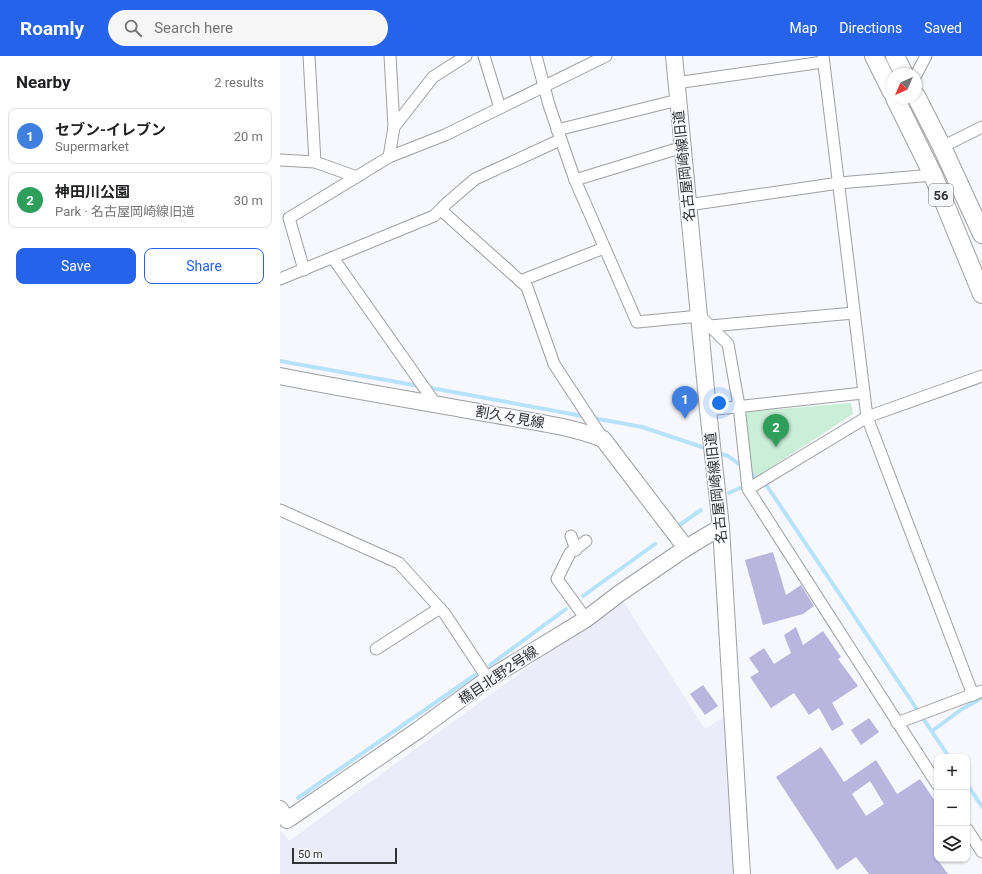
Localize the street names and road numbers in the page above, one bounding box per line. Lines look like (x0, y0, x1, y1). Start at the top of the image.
street label: 名古屋岡崎線旧道 (670, 109, 698, 223)
road number: 56 (929, 184, 953, 206)
street label: 割久々見線 (474, 403, 546, 431)
street label: 名古屋岡崎線旧道 (702, 431, 730, 545)
street label: 橋目北野2号線 (455, 643, 541, 707)

